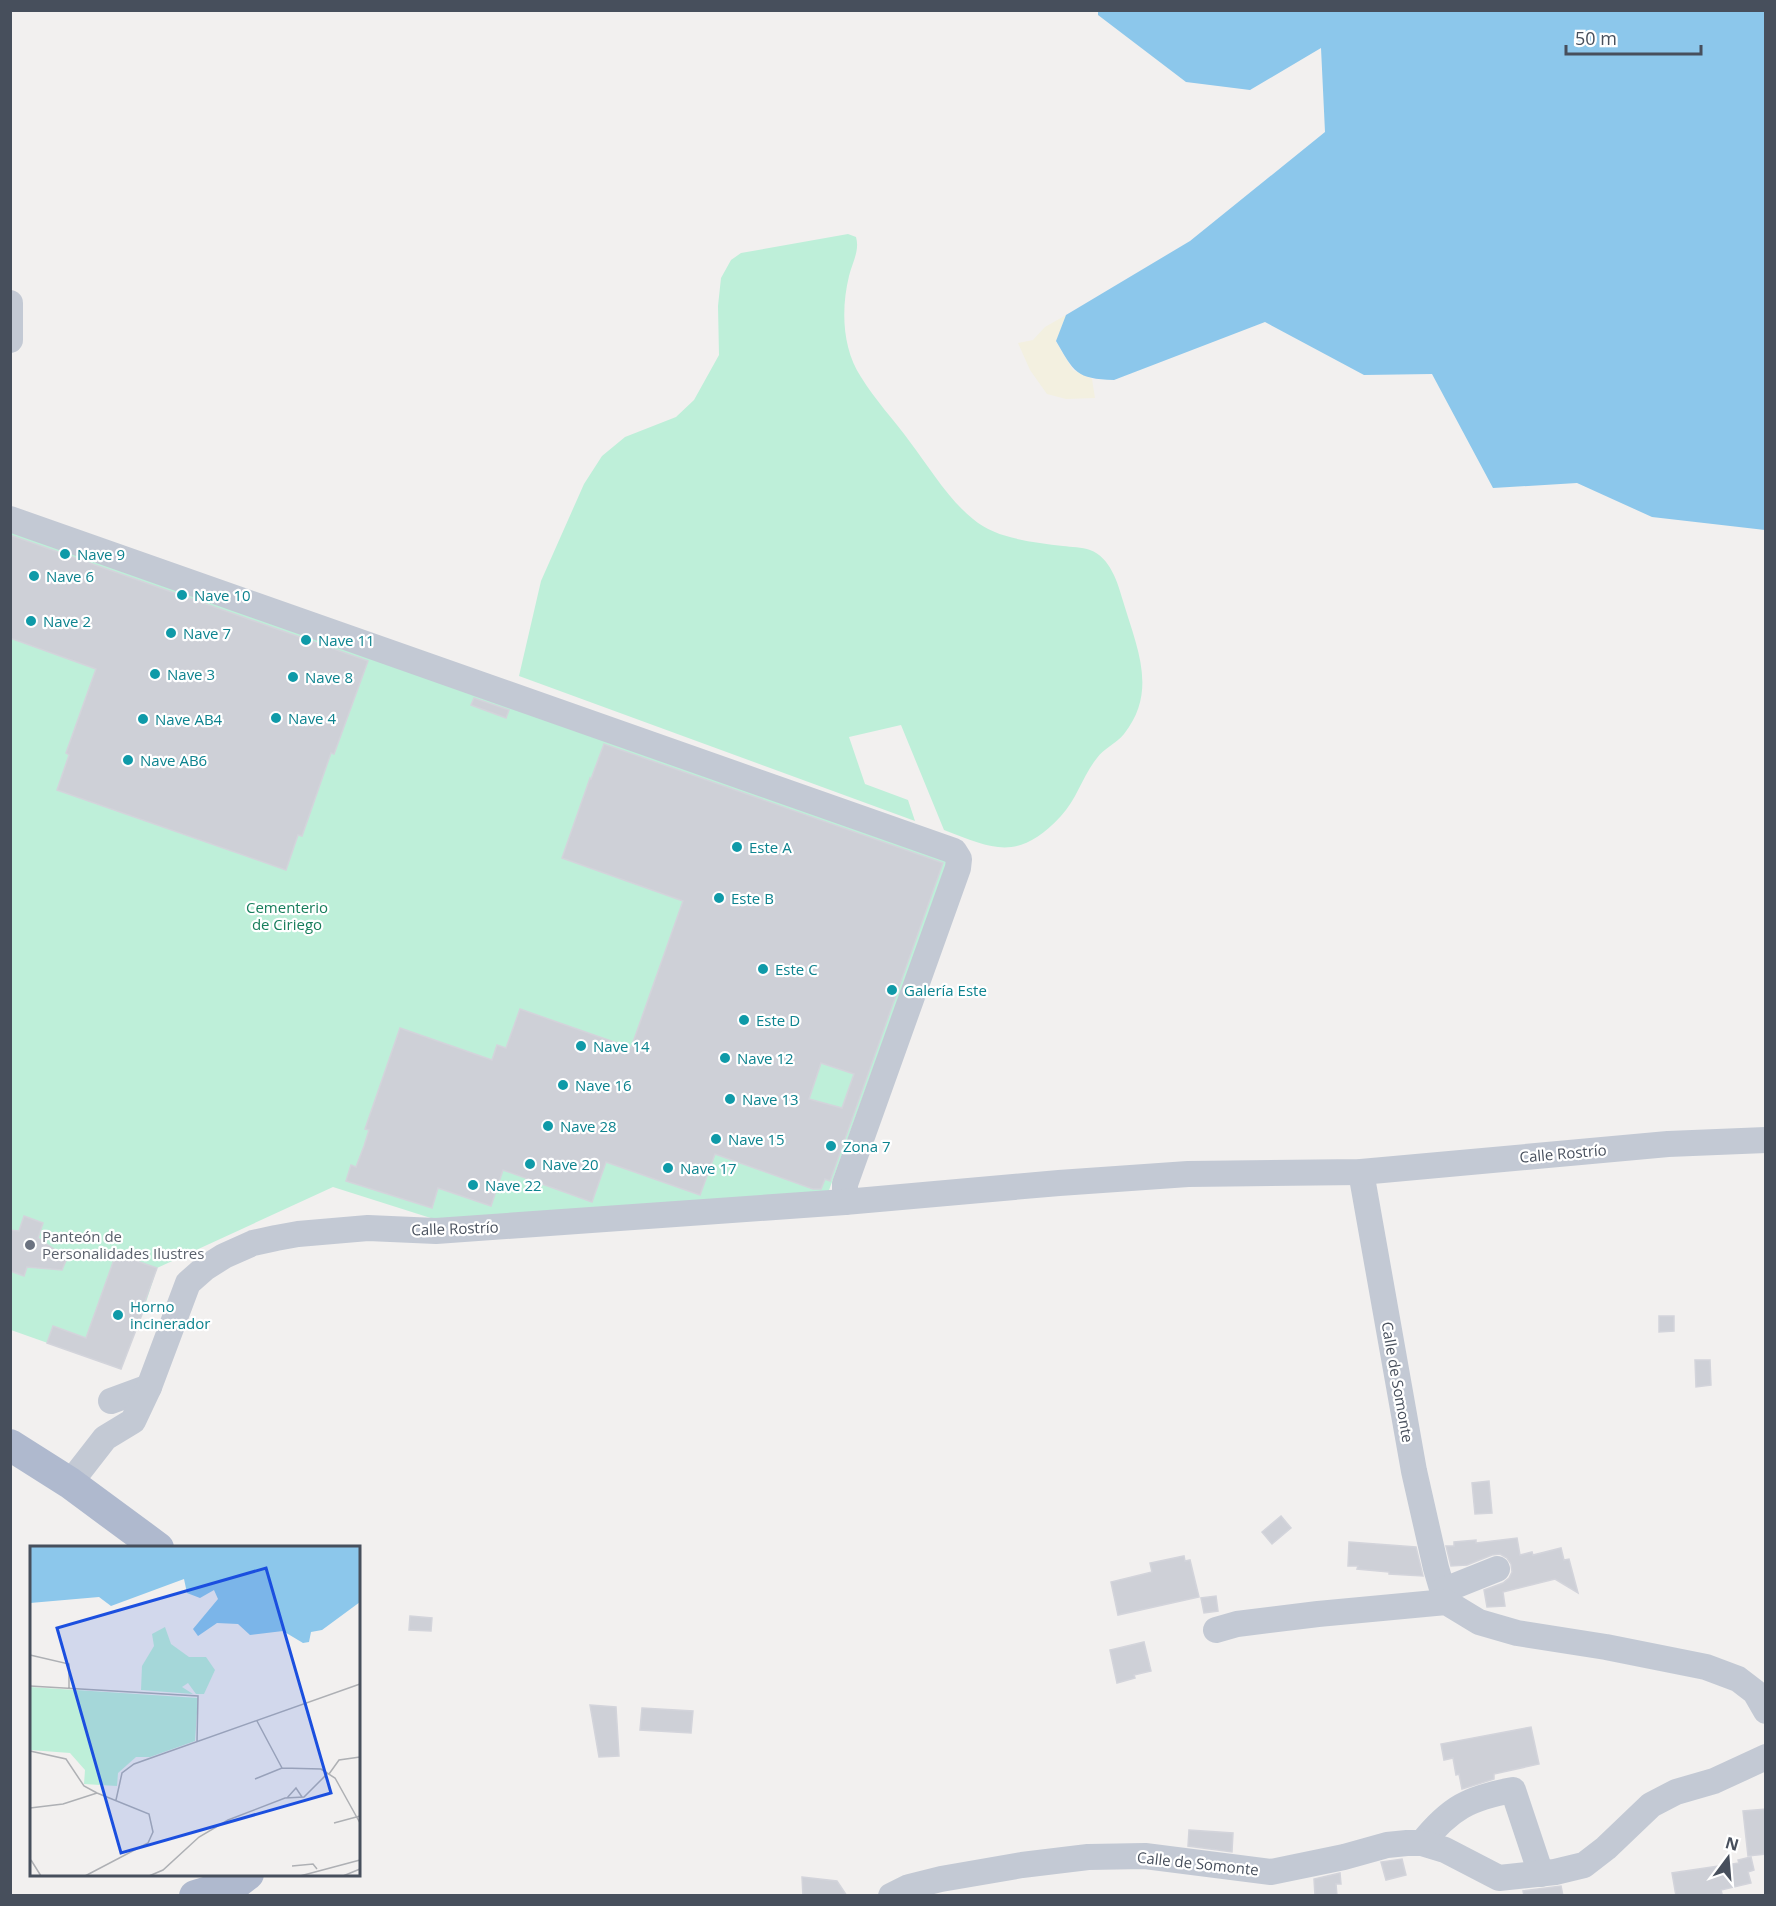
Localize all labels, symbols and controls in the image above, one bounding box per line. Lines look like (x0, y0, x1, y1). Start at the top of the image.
scale bar (1566, 18, 1701, 56)
text: 50 m (1575, 26, 1617, 50)
place label: Nave 9 (77, 544, 125, 564)
marker: Nave 9 (58, 547, 72, 561)
place label: Nave 6 (46, 566, 94, 586)
marker: Nave 6 (27, 569, 41, 583)
place label: Nave 10 (194, 585, 251, 605)
marker: Nave 10 (175, 588, 189, 602)
place label: Nave 2 (43, 611, 91, 631)
marker: Nave 2 (24, 614, 38, 628)
place label: Nave 7 (183, 623, 231, 643)
marker: Nave 7 (164, 626, 178, 640)
place label: Nave 11 (318, 630, 375, 650)
marker: Nave 11 (299, 633, 313, 647)
place label: Nave 3 (167, 664, 215, 684)
marker: Nave 3 (148, 667, 162, 681)
place label: Nave 8 (305, 667, 353, 687)
marker: Nave 8 (286, 670, 300, 684)
place label: Nave 4 (288, 708, 336, 728)
place label: Nave AB4 (155, 709, 223, 729)
marker: Nave 4 (269, 711, 283, 725)
marker: Nave AB4 (136, 712, 150, 726)
place label: Nave AB6 (140, 750, 207, 770)
marker: Nave AB6 (121, 753, 135, 767)
place label: Este A (749, 837, 792, 857)
marker: Este A (730, 840, 744, 854)
place label: Este B (731, 888, 774, 908)
marker: Este B (712, 891, 726, 905)
park label: Cementerio de Ciriego (246, 897, 328, 934)
place label: Este C (775, 959, 818, 979)
marker: Este C (756, 962, 770, 976)
place label: Galería Este (904, 980, 987, 1000)
marker: Galería Este (885, 983, 899, 997)
place label: Este D (756, 1010, 800, 1030)
marker: Este D (737, 1013, 751, 1027)
place label: Nave 14 (593, 1036, 650, 1056)
marker: Nave 14 (574, 1039, 588, 1053)
place label: Nave 12 (737, 1048, 794, 1068)
marker: Nave 12 (718, 1051, 732, 1065)
place label: Nave 16 (575, 1075, 632, 1095)
marker: Nave 16 (556, 1078, 570, 1092)
place label: Nave 13 (742, 1089, 799, 1109)
marker: Nave 13 (723, 1092, 737, 1106)
place label: Nave 28 (560, 1116, 617, 1136)
marker: Nave 28 (541, 1119, 555, 1133)
place label: Nave 15 (728, 1129, 785, 1149)
marker: Nave 15 (709, 1132, 723, 1146)
place label: Zona 7 (843, 1136, 891, 1156)
marker: Zona 7 (824, 1139, 838, 1153)
street label: Calle Rostrío (1519, 1139, 1607, 1167)
place label: Nave 20 (542, 1154, 599, 1174)
marker: Nave 20 (523, 1157, 537, 1171)
place label: Nave 17 (680, 1158, 737, 1178)
marker: Nave 17 (661, 1161, 675, 1175)
place label: Nave 22 (485, 1175, 542, 1195)
marker: Nave 22 (466, 1178, 480, 1192)
street label: Calle Rostrío (411, 1216, 499, 1240)
place label: Panteón de Personalidades Ilustres (42, 1226, 204, 1263)
marker: Panteón de Personalidades Ilustres (23, 1238, 37, 1252)
place label: Horno incinerador (130, 1296, 210, 1333)
marker: Horno incinerador (111, 1308, 125, 1322)
street label: Calle de Somonte (1378, 1320, 1418, 1444)
inset map (30, 1546, 360, 1876)
north arrow (1698, 1828, 1758, 1888)
text: N (1723, 1831, 1741, 1856)
street label: Calle de Somonte (1136, 1847, 1260, 1879)

